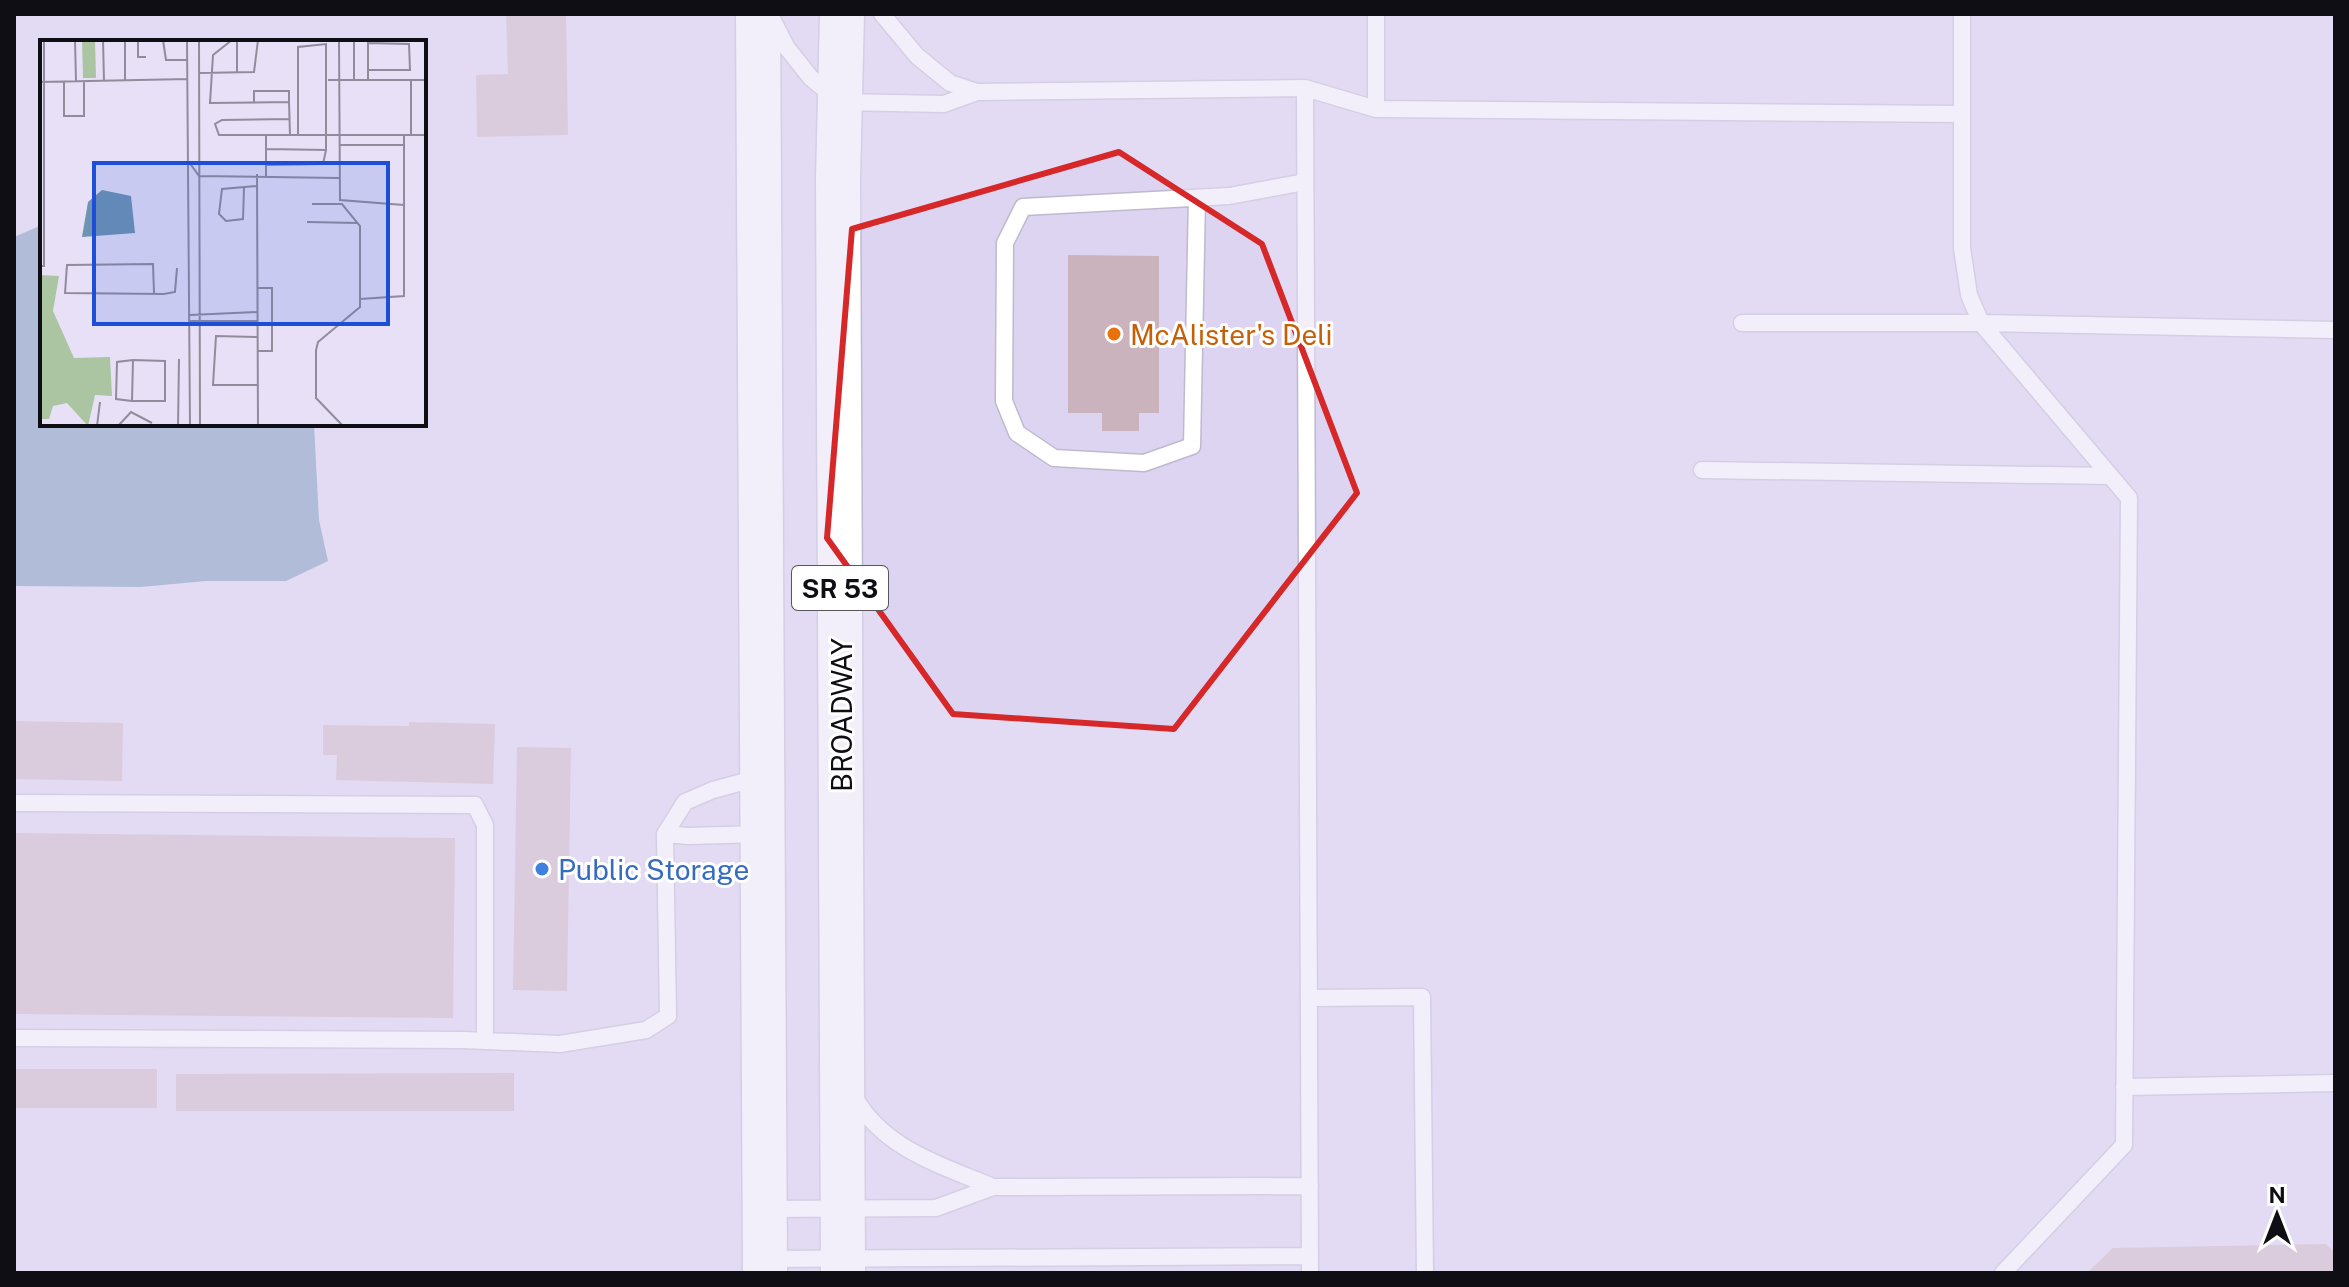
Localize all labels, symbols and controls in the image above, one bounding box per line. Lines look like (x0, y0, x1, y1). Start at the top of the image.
inset map (40, 40, 426, 426)
place label: McAlister's Deli (1130, 318, 1333, 351)
marker: McAlister's Deli (1105, 325, 1123, 343)
road number: SR 53 (792, 566, 888, 610)
street label: BROADWAY (825, 638, 858, 792)
place label: Public Storage (558, 853, 749, 886)
marker: Public Storage (533, 860, 551, 878)
north arrow (2237, 1175, 2317, 1255)
text: N (2268, 1182, 2286, 1208)

